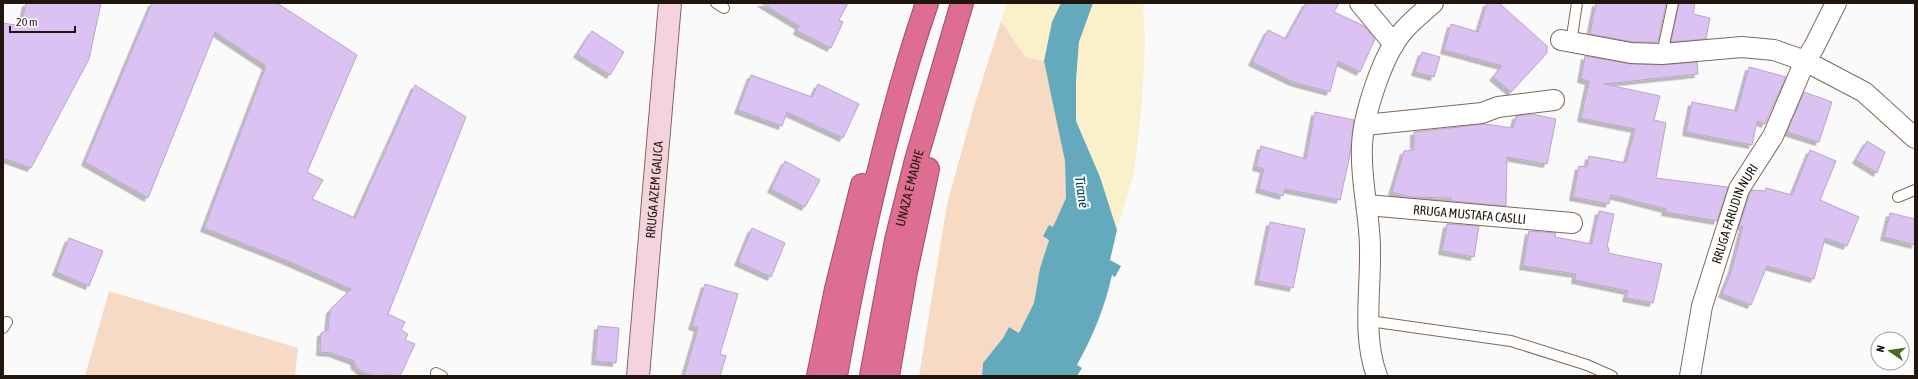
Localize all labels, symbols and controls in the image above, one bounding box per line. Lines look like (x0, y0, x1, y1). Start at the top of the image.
scale bar (10, 8, 75, 34)
text: 20 m (16, 15, 38, 29)
street label: RRUGA AZEM GALICA (643, 140, 666, 239)
street label: UNAZA E MADHE (893, 147, 927, 228)
street label: RRUGA FARUDIN NURI (1709, 161, 1761, 266)
water label: Tiranë (1072, 175, 1092, 209)
street label: RRUGA MUSTAFA CASLLI (1412, 202, 1527, 227)
north arrow (1870, 331, 1910, 371)
text: N (1874, 344, 1887, 353)

